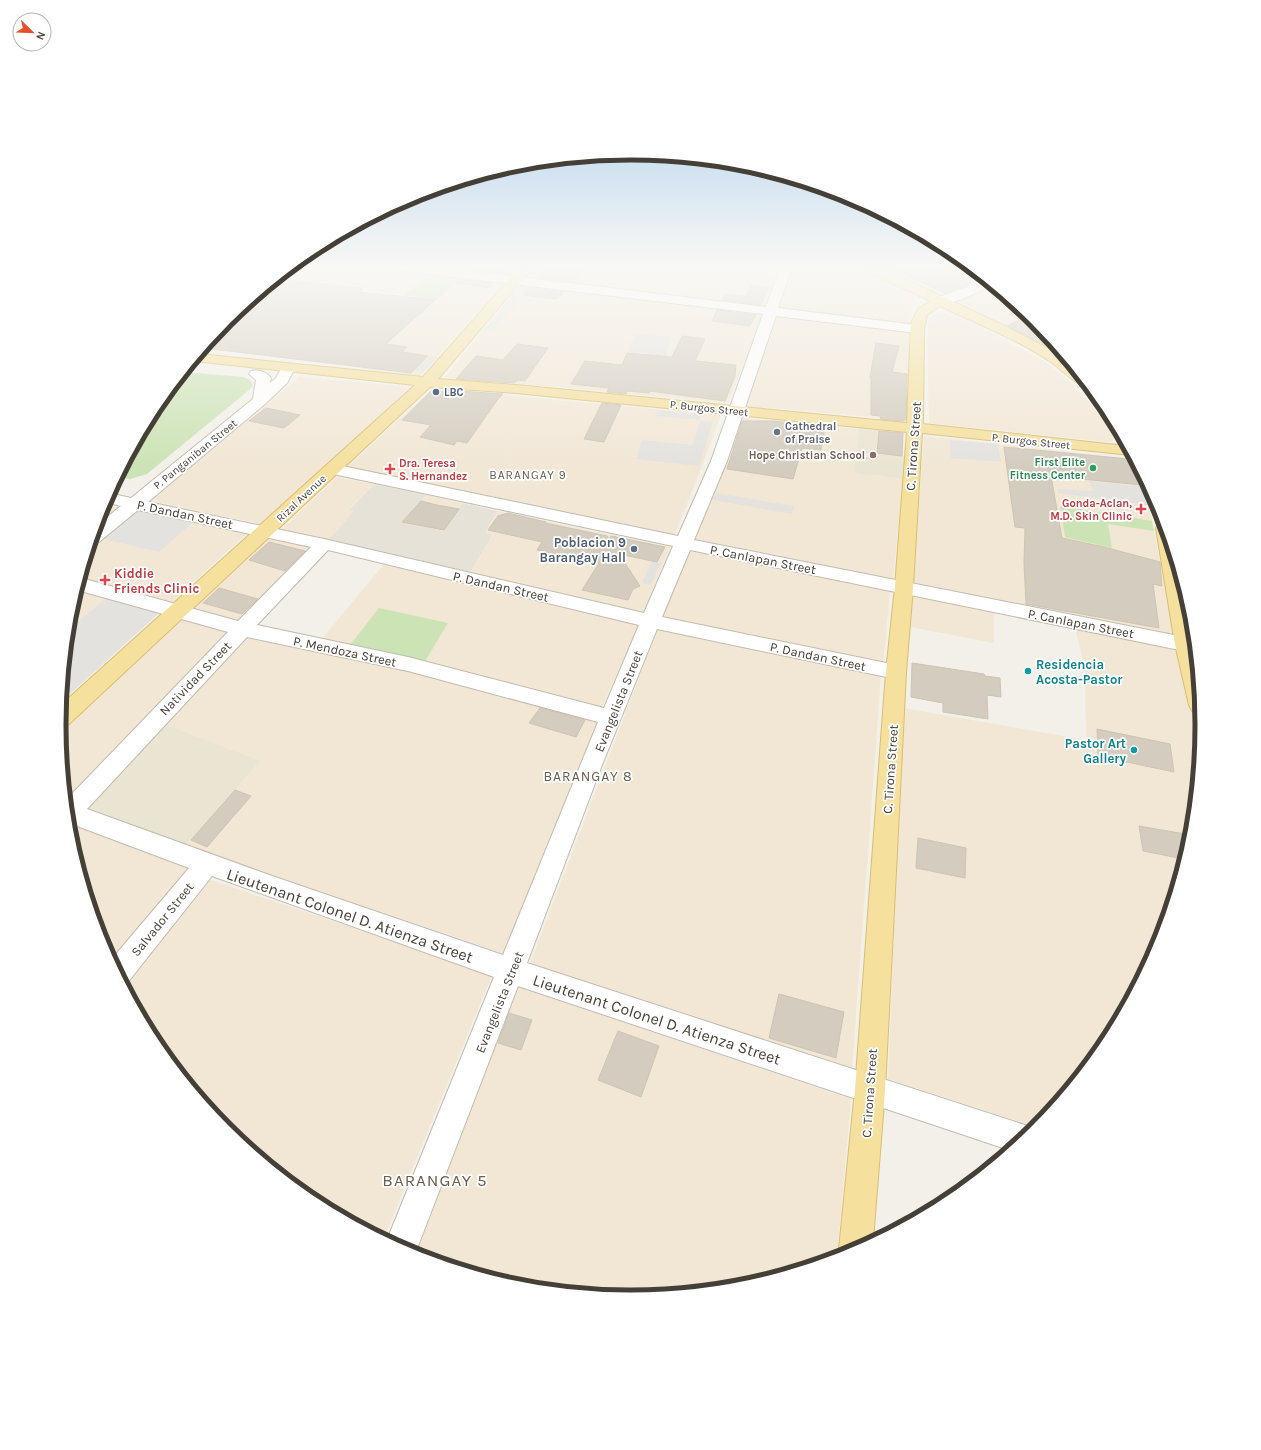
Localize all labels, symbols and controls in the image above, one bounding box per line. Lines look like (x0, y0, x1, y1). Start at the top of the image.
north arrow (12, 12, 52, 52)
text: N (33, 30, 48, 42)
place label: LBC (444, 386, 464, 399)
marker: LBC (431, 387, 441, 397)
street label: P. Burgos Street (669, 398, 749, 419)
street label: C. Tirona Street (903, 401, 924, 491)
street label: P. Panganiban Street (151, 417, 240, 492)
place label: Cathedral of Praise (785, 420, 836, 446)
marker: Cathedral of Praise (772, 427, 782, 437)
street label: P. Burgos Street (991, 431, 1071, 452)
place label: Hope Christian School (749, 449, 865, 462)
marker: Hope Christian School (868, 450, 878, 460)
place label: First Elite Fitness Center (1010, 456, 1086, 482)
place label: Dra. Teresa S. Hernandez (399, 457, 467, 483)
marker: Dra. Teresa S. Hernandez (384, 463, 396, 475)
marker: First Elite Fitness Center (1088, 463, 1098, 473)
district label: BARANGAY 9 (489, 468, 567, 482)
street label: Rizal Avenue (274, 472, 329, 525)
street label: P. Dandan Street (136, 497, 234, 532)
place label: Gonda-Aclan, M.D. Skin Clinic (1050, 497, 1132, 523)
marker: Gonda-Aclan, M.D. Skin Clinic (1135, 503, 1147, 515)
place label: Poblacion 9 Barangay Hall (539, 535, 626, 565)
street label: P. Canlapan Street (709, 542, 817, 577)
marker: Poblacion 9 Barangay Hall (629, 544, 639, 554)
place label: Kiddie Friends Clinic (114, 566, 199, 596)
street label: P. Dandan Street (452, 568, 550, 605)
marker: Kiddie Friends Clinic (99, 574, 111, 586)
street label: P. Canlapan Street (1027, 606, 1135, 641)
street label: P. Mendoza Street (292, 633, 398, 670)
street label: Natividad Street (156, 638, 234, 718)
street label: P. Dandan Street (769, 639, 867, 674)
street label: Evangelista Street (591, 648, 646, 754)
place label: Residencia Acosta-Pastor (1036, 657, 1123, 687)
marker: Residencia Acosta-Pastor (1023, 666, 1033, 676)
street label: C. Tirona Street (880, 724, 901, 814)
place label: Pastor Art Gallery (1065, 736, 1126, 766)
marker: Pastor Art Gallery (1129, 745, 1139, 755)
district label: BARANGAY 8 (543, 768, 633, 785)
street label: Lieutenant Colonel D. Atienza Street (224, 864, 476, 967)
street label: Salvador Street (128, 879, 197, 959)
street label: Evangelista Street (472, 949, 527, 1055)
street label: Lieutenant Colonel D. Atienza Street (531, 970, 783, 1069)
street label: C. Tirona Street (859, 1048, 880, 1138)
district label: BARANGAY 5 (382, 1170, 488, 1190)

